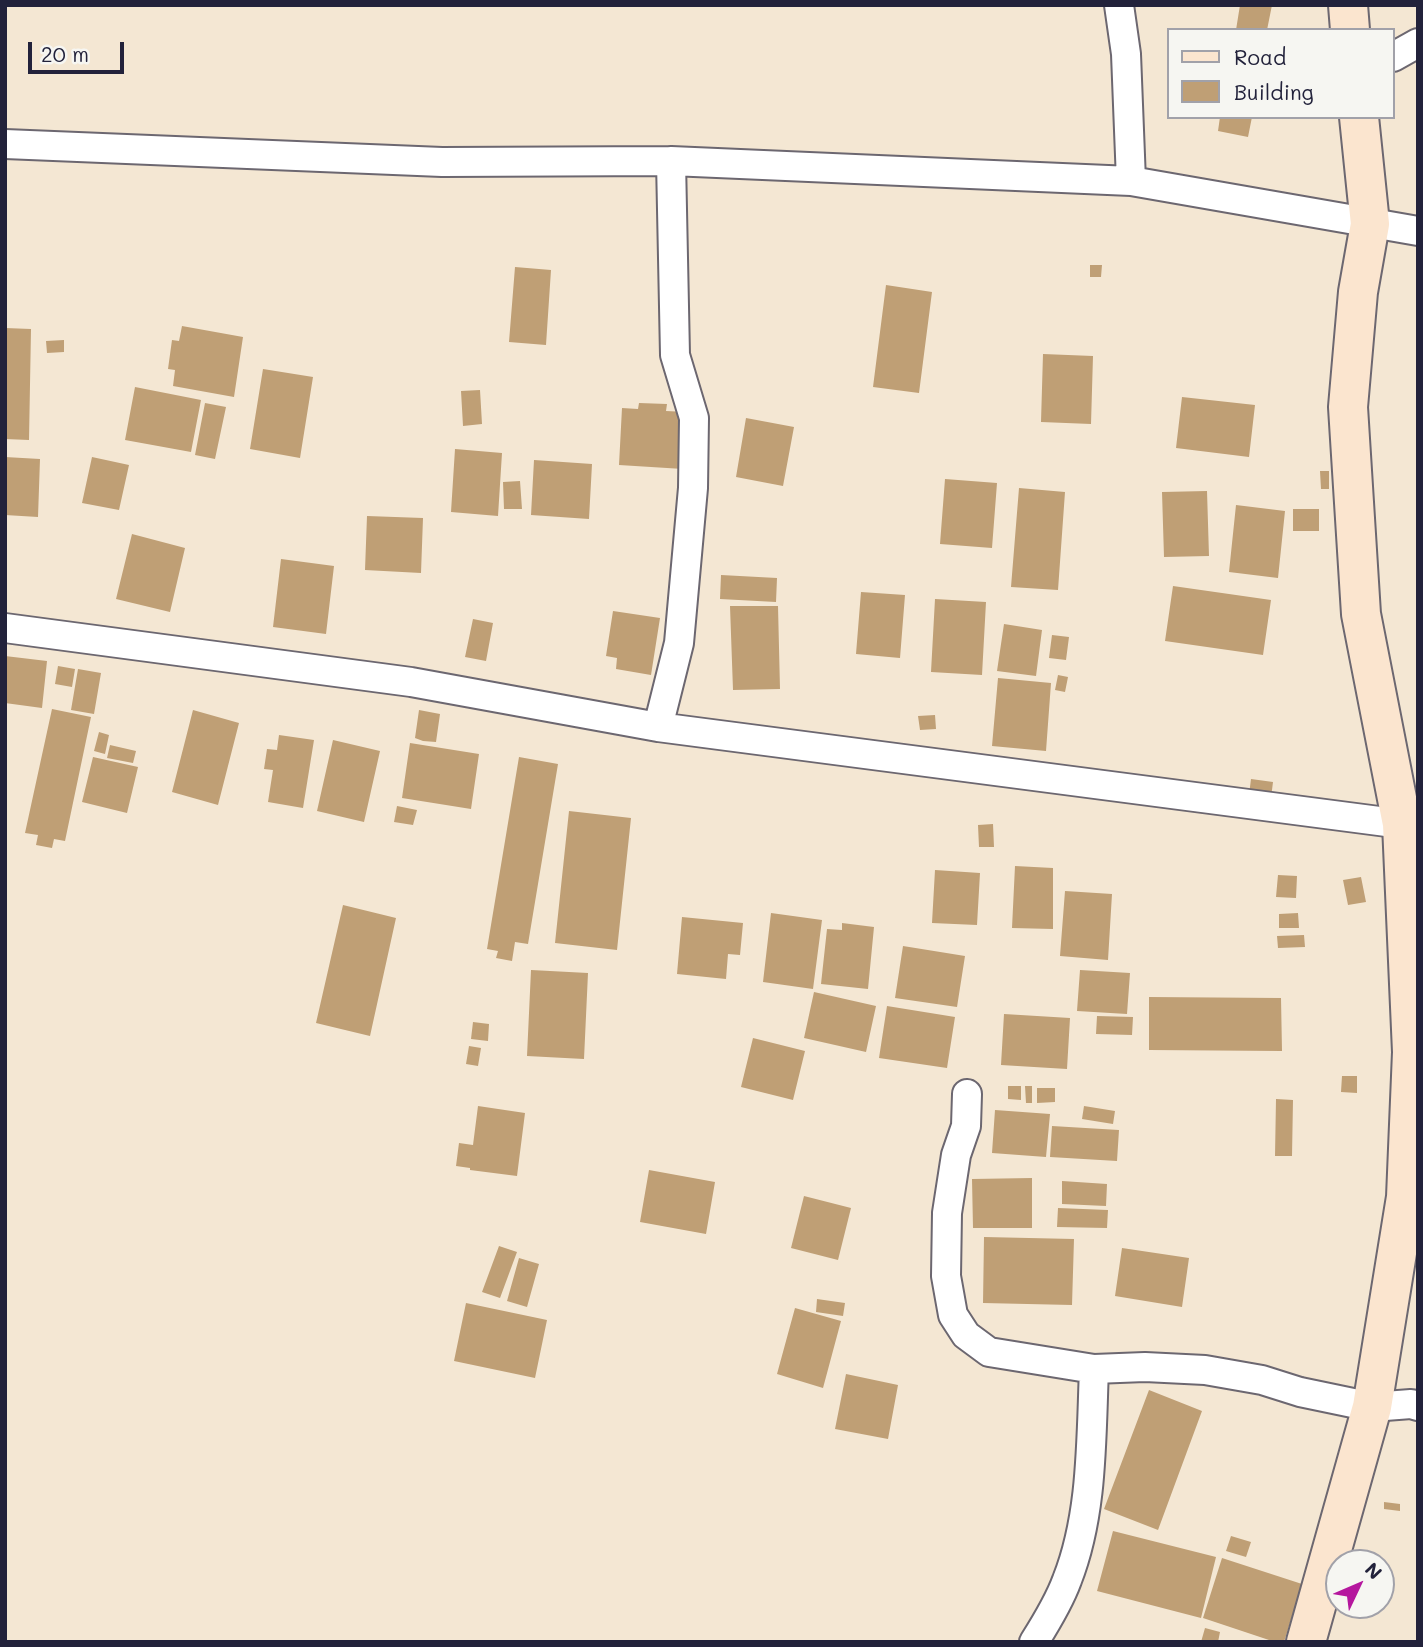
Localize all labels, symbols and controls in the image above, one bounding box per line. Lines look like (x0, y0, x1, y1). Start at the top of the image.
scale bar (32, 28, 128, 72)
legend (1168, 28, 1395, 119)
text: 20 m (41, 40, 89, 67)
text: Road (1234, 43, 1286, 70)
text: Building (1234, 78, 1314, 105)
north arrow (1325, 1549, 1395, 1619)
text: N (1360, 1557, 1388, 1584)

